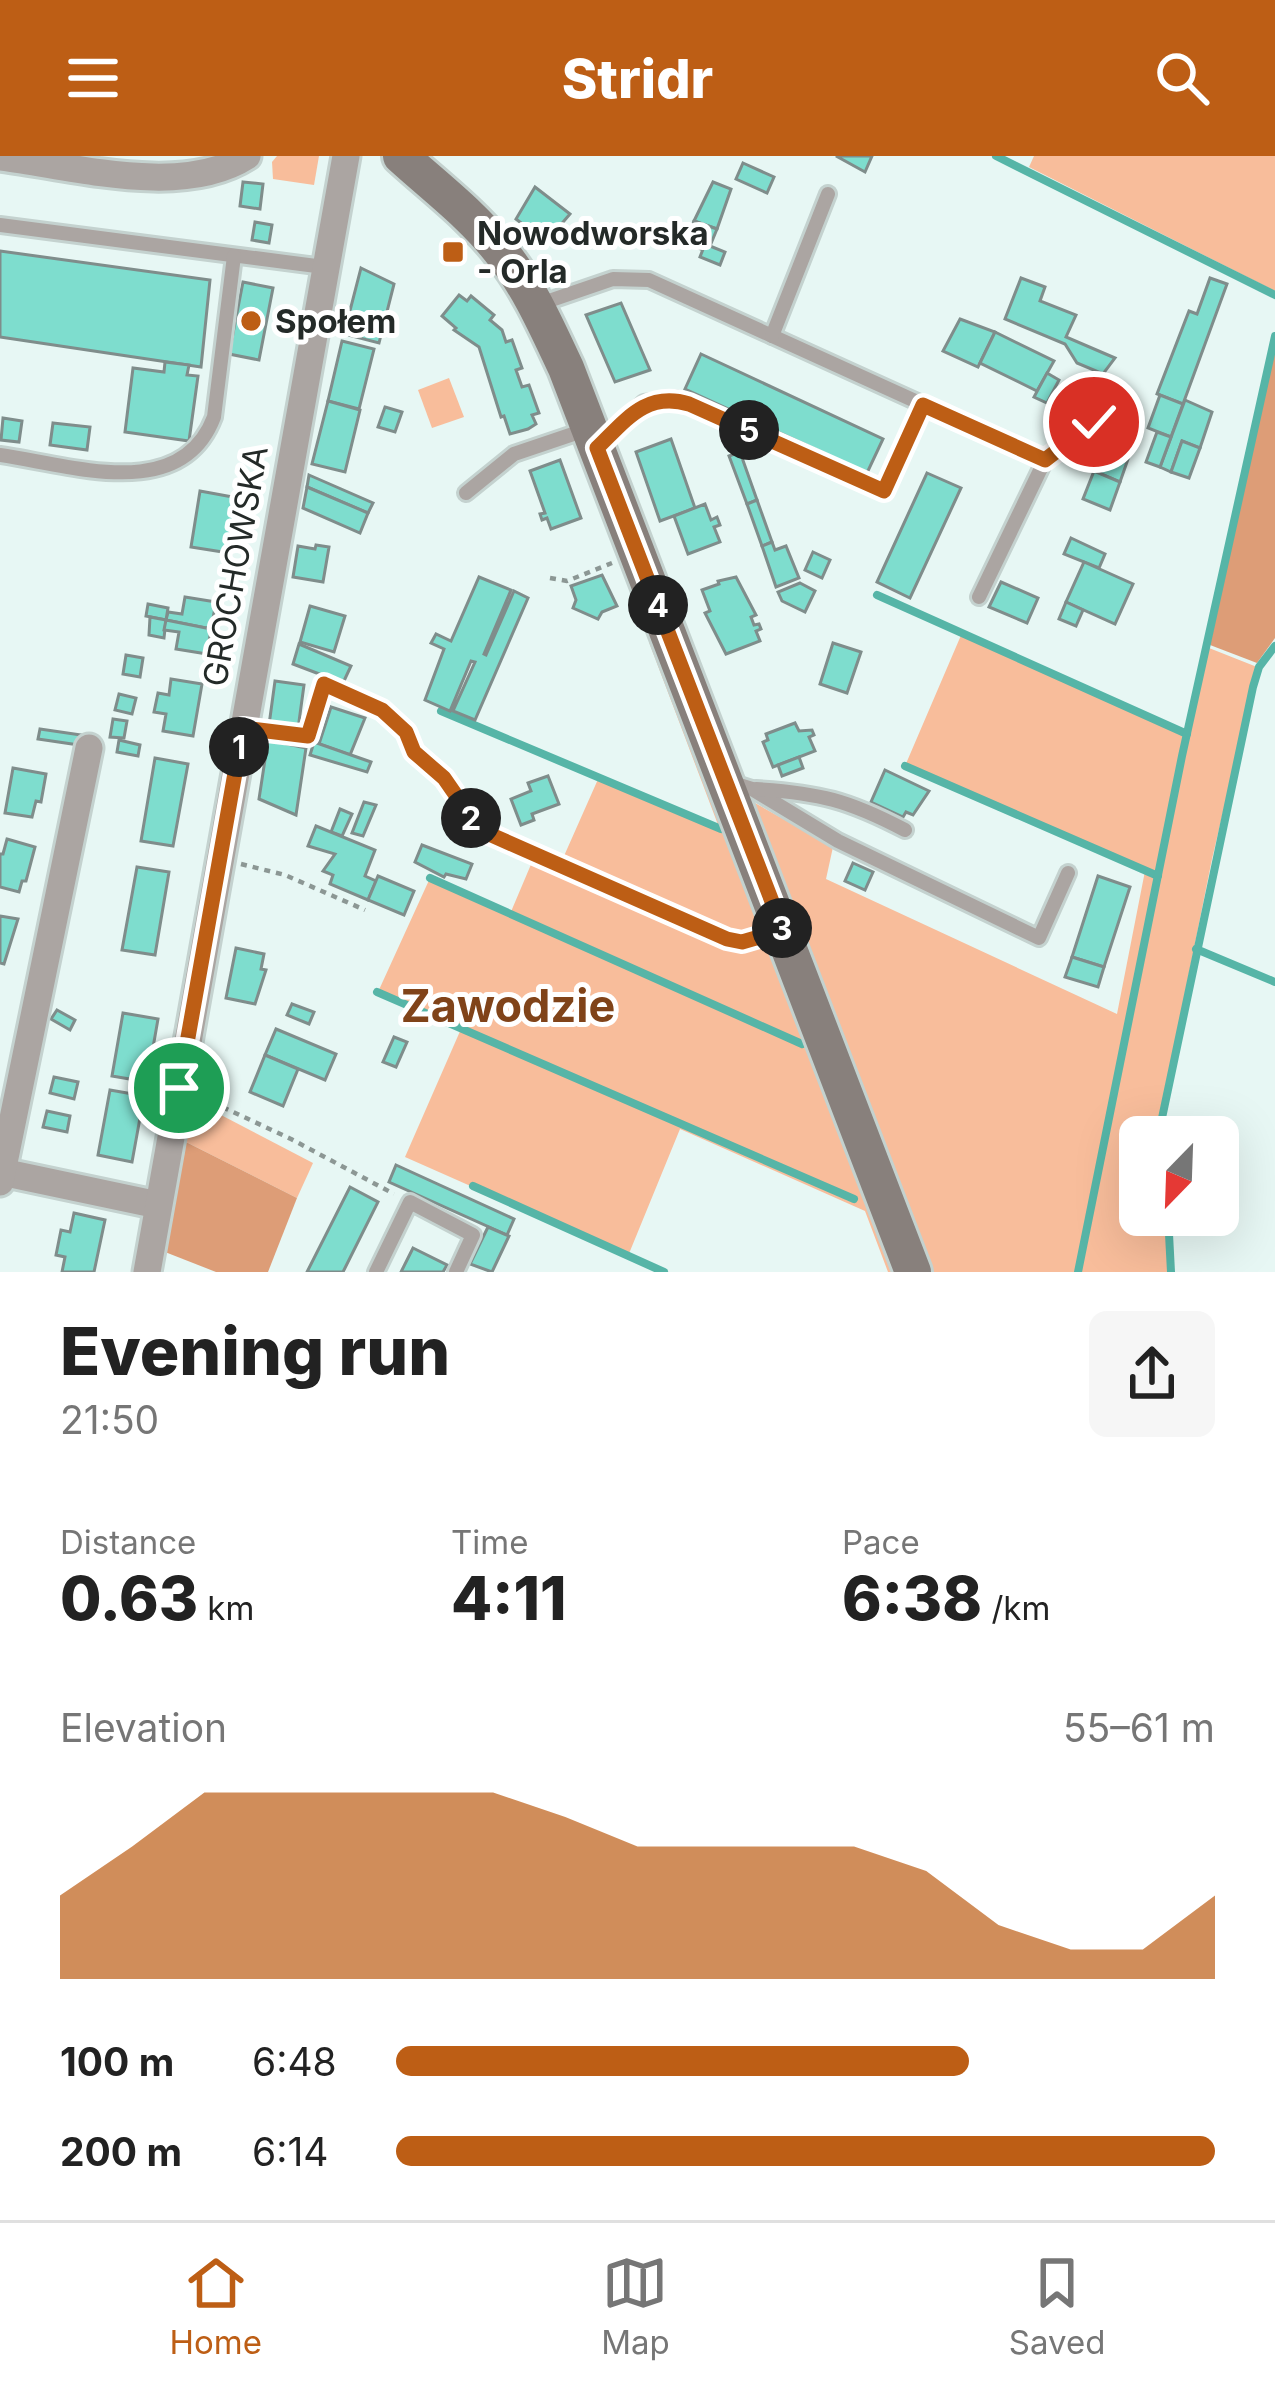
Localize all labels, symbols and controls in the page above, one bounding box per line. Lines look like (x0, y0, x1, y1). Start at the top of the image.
icon: menu (60, 45, 126, 111)
icon: search (1149, 45, 1215, 111)
text: Stridr (562, 46, 713, 111)
place label: Nowodworska - Orla (477, 213, 709, 291)
marker: Nowodworska - Orla (440, 239, 466, 265)
place label: Społem (275, 301, 396, 341)
marker: Społem (238, 308, 264, 334)
pin (1043, 371, 1145, 473)
icon: check (1061, 389, 1127, 455)
pin: 5 (719, 400, 779, 460)
text: 5 (738, 410, 760, 450)
street label: GROCHOWSKA (194, 443, 276, 689)
pin: 4 (628, 575, 688, 635)
text: 4 (647, 585, 669, 625)
pin: 1 (209, 717, 269, 777)
text: 1 (232, 727, 246, 767)
pin: 2 (441, 788, 501, 848)
text: 2 (461, 798, 481, 838)
pin: 3 (752, 898, 812, 958)
text: 3 (771, 908, 793, 948)
district label: Zawodzie (401, 978, 615, 1033)
pin (128, 1037, 230, 1139)
icon: arrive (146, 1055, 212, 1121)
north arrow (1119, 1116, 1239, 1236)
map controls (1119, 1116, 1239, 1236)
text: Evening run (60, 1311, 450, 1391)
button: share (1089, 1311, 1215, 1437)
text: 21:50 (60, 1396, 159, 1443)
text: Distance (60, 1522, 196, 1562)
text: Time (451, 1522, 528, 1562)
text: Pace (842, 1522, 920, 1562)
text: 0.63 (60, 1562, 198, 1634)
text: 4:11 (451, 1562, 566, 1634)
text: 6:38 (842, 1562, 982, 1634)
text: km (198, 1588, 254, 1628)
text: /km (982, 1588, 1050, 1628)
text: Elevation (60, 1704, 227, 1751)
text: 55–61 m (1063, 1704, 1215, 1751)
text: 100 m (60, 2038, 174, 2085)
text: 6:48 (252, 2038, 337, 2085)
text: 200 m (60, 2128, 182, 2175)
text: 6:14 (252, 2128, 328, 2175)
tab: Home (170, 2250, 262, 2362)
tab: Map (601, 2250, 670, 2362)
tab: Saved (1009, 2250, 1105, 2362)

